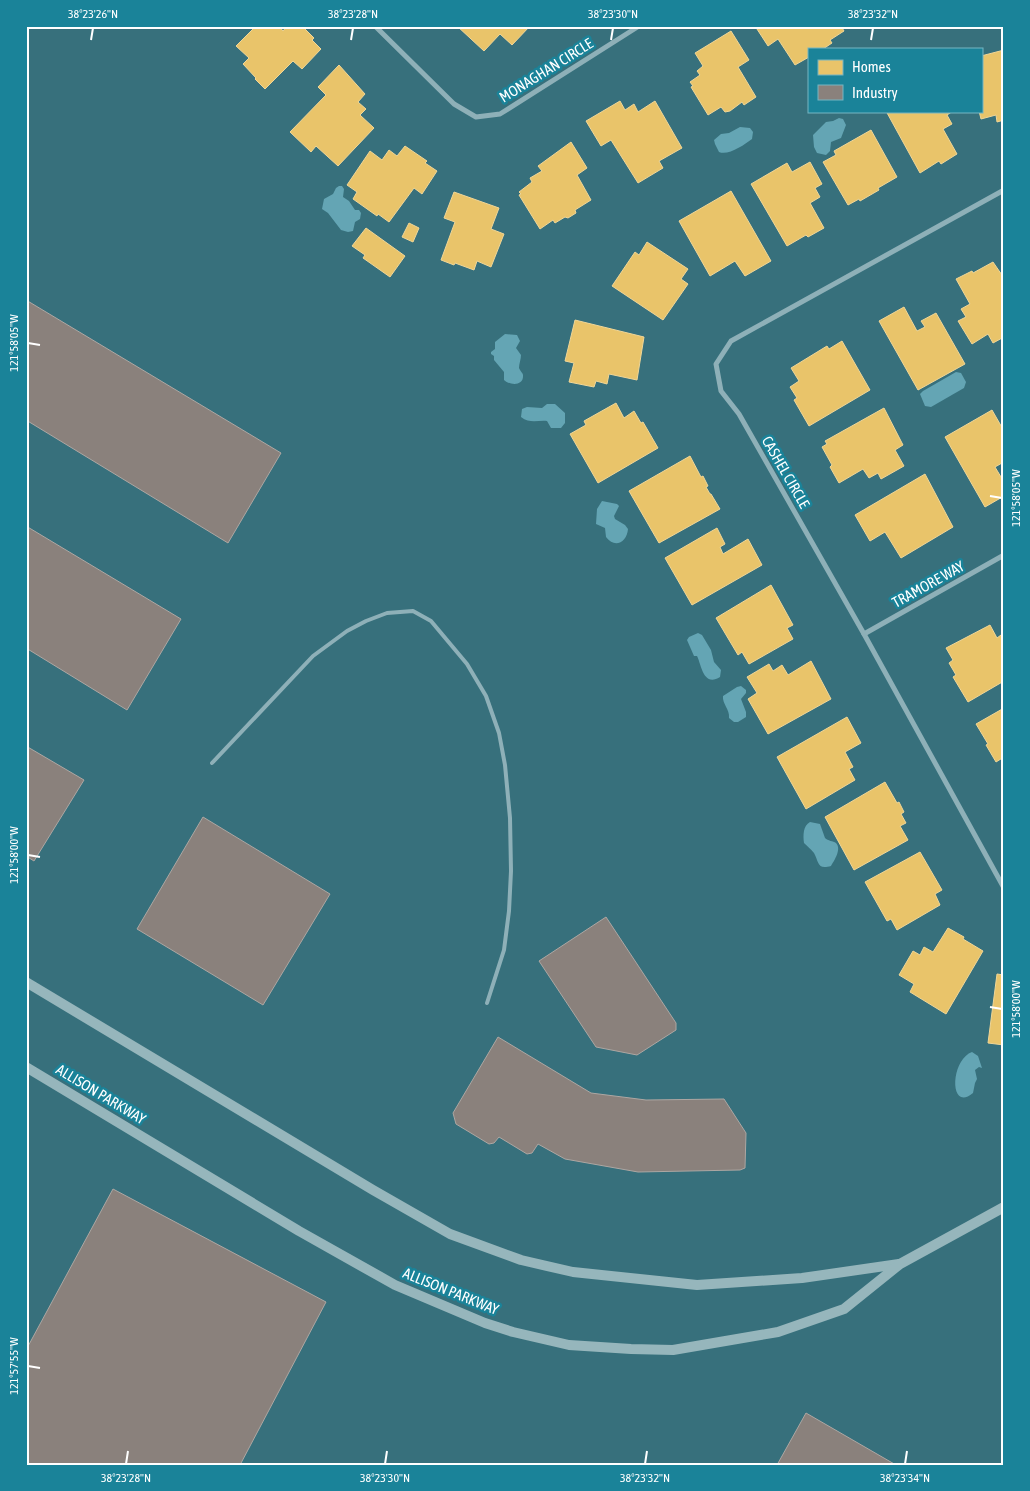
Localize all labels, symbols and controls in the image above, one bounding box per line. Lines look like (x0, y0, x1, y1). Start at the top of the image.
text: 38°23'26"N (68, 7, 118, 21)
text: 38°23'28"N (328, 7, 378, 21)
text: 38°23'30"N (588, 7, 638, 21)
text: 38°23'32"N (848, 7, 898, 21)
street label: MONAGHAN CIRCLE (496, 34, 596, 106)
legend (808, 48, 982, 112)
text: Homes (852, 58, 891, 75)
text: Industry (852, 84, 898, 101)
text: 121°58'05"W (7, 314, 21, 372)
street label: CASHEL CIRCLE (759, 433, 814, 512)
text: 121°58'05"W (1009, 469, 1023, 527)
street label: TRAMORE WAY (889, 557, 967, 611)
text: 121°58'00"W (7, 826, 21, 884)
text: 121°58'00"W (1009, 980, 1023, 1038)
street label: ALLISON PARKWAY (53, 1061, 149, 1128)
street label: ALLISON PARKWAY (401, 1264, 502, 1318)
text: 121°57'55"W (7, 1337, 21, 1395)
text: 38°23'28"N (101, 1471, 151, 1485)
text: 38°23'30"N (360, 1471, 410, 1485)
text: 38°23'32"N (620, 1471, 670, 1485)
text: 38°23'34"N (880, 1471, 930, 1485)

